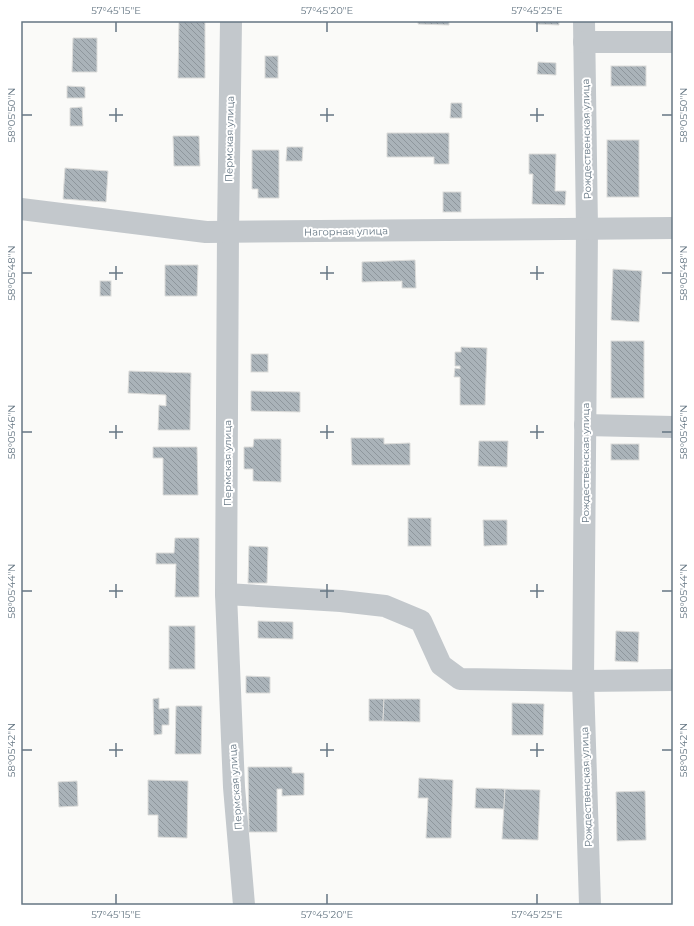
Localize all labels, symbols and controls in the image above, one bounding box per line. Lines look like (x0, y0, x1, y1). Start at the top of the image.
text: 57°45'15"E (91, 4, 141, 17)
text: 57°45'20"E (301, 4, 354, 17)
text: 57°45'25"E (511, 4, 563, 17)
street label: Рождественская улица (579, 79, 594, 199)
text: 58°05'50"N (5, 88, 18, 142)
text: 58°05'50"N (677, 88, 690, 142)
street label: Пермская улица (222, 96, 237, 182)
street label: Нагорная улица (304, 224, 388, 239)
text: 58°05'48"N (5, 245, 18, 301)
text: 58°05'48"N (677, 245, 690, 301)
street label: Рождественская улица (579, 403, 592, 523)
text: 58°05'46"N (5, 405, 18, 459)
text: 58°05'46"N (677, 405, 690, 459)
street label: Пермская улица (221, 420, 234, 506)
text: 58°05'44"N (5, 564, 18, 618)
text: 58°05'44"N (677, 564, 690, 618)
text: 58°05'42"N (5, 723, 18, 777)
text: 58°05'42"N (677, 723, 690, 777)
street label: Рождественская улица (578, 727, 595, 847)
street label: Пермская улица (226, 743, 245, 830)
text: 57°45'15"E (91, 908, 141, 921)
text: 57°45'20"E (301, 908, 354, 921)
text: 57°45'25"E (511, 908, 563, 921)

